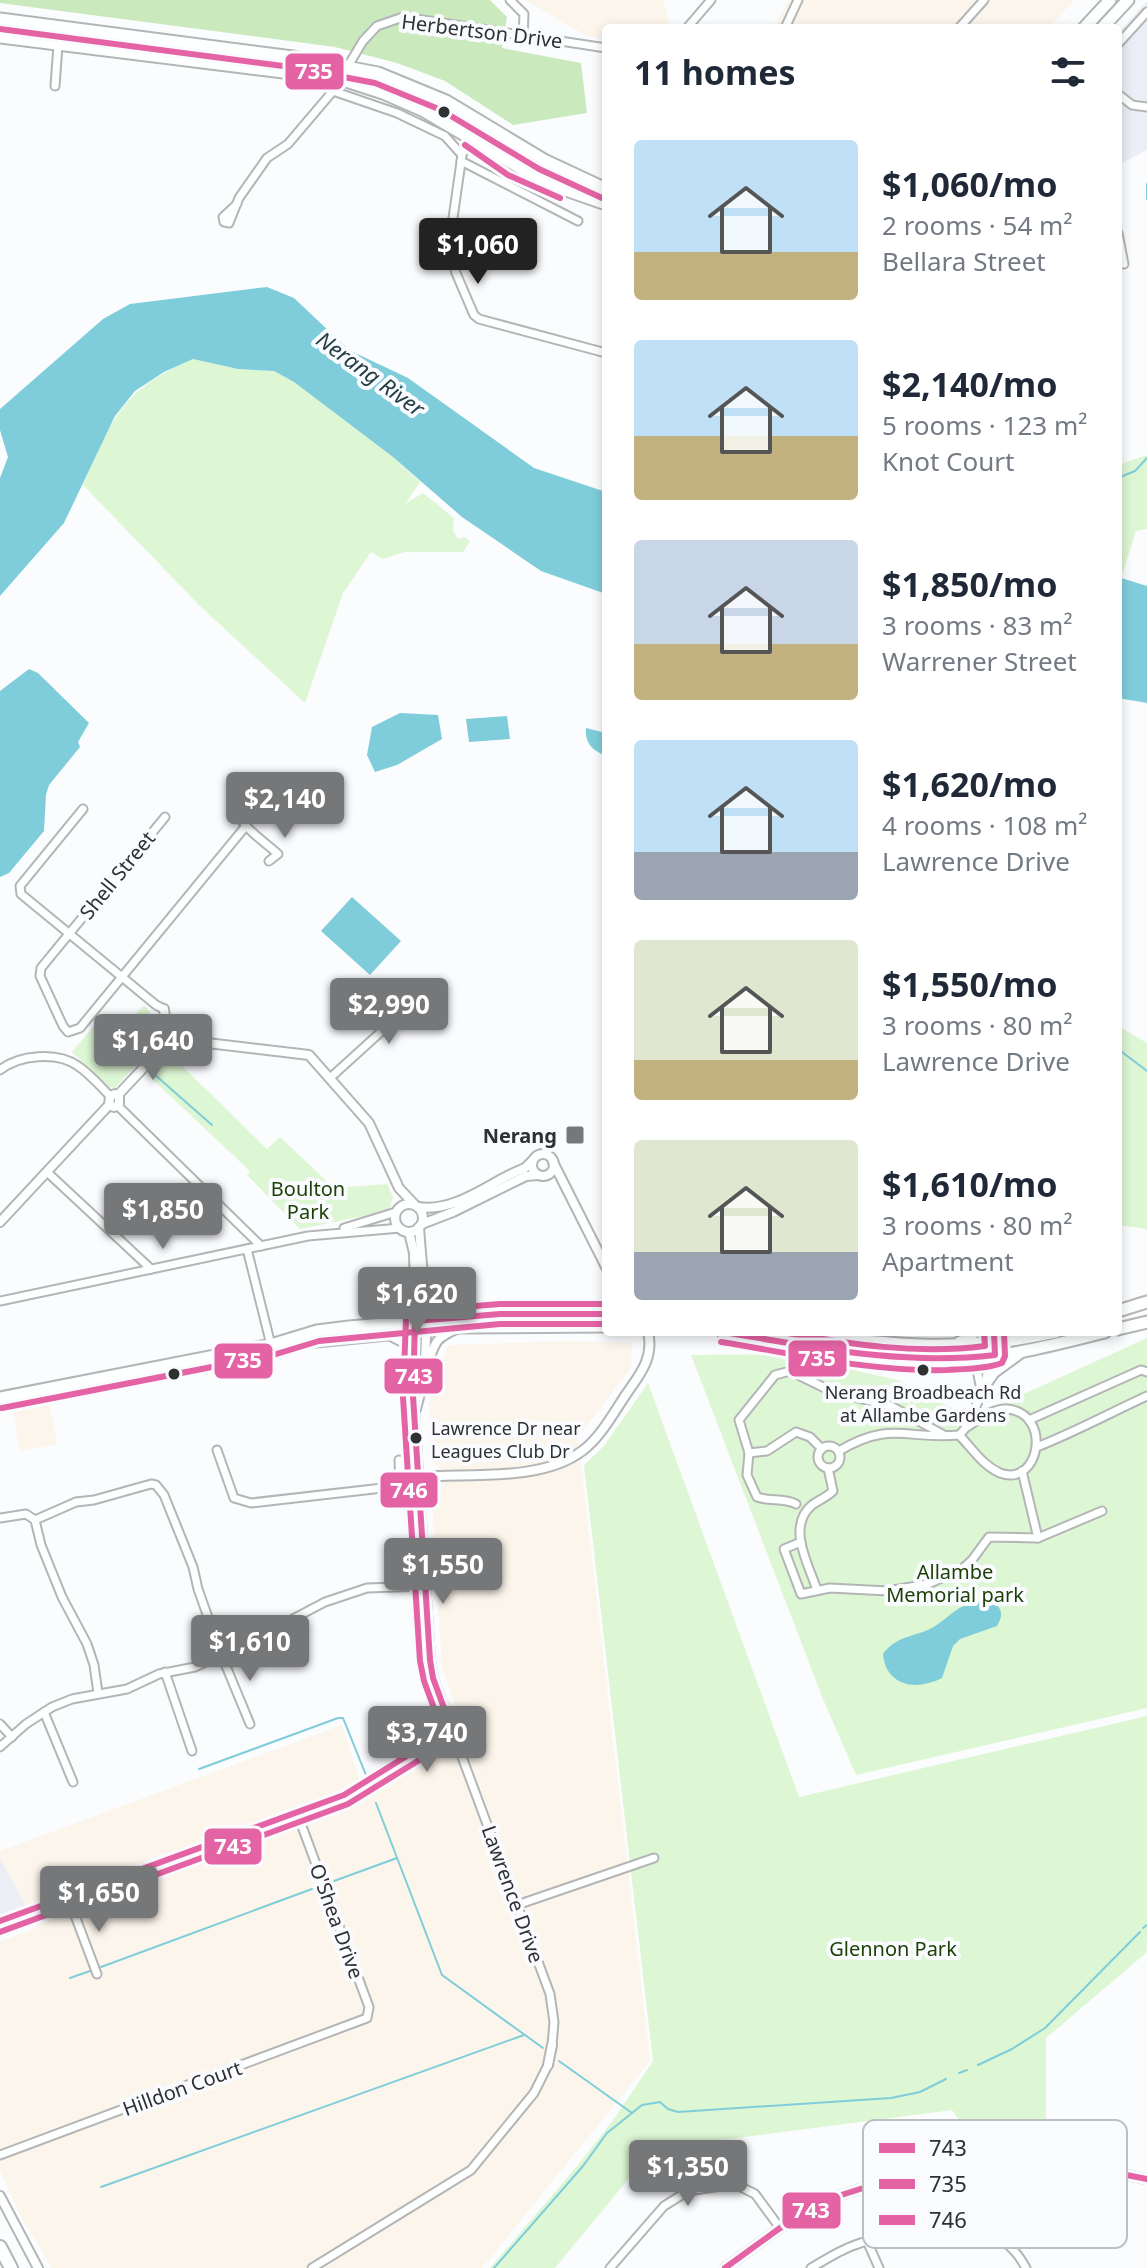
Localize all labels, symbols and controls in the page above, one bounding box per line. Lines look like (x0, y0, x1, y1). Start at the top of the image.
street label: Herbertson Drive (400, 8, 564, 54)
text: 11 homes (634, 49, 796, 95)
icon: filters (1046, 50, 1090, 94)
line badge: 735 (284, 52, 345, 91)
text: 735 (295, 55, 333, 85)
unlabelled marker (436, 104, 452, 120)
text: $1,060/mo (882, 161, 1057, 207)
icon: home (698, 172, 794, 268)
text: 2 rooms · 54 m² (882, 207, 1072, 243)
pin: $1,060 (413, 218, 543, 286)
text: $1,060 (437, 226, 519, 262)
text: Bellara Street (882, 243, 1046, 279)
water label: Nerang River (311, 324, 432, 423)
text: $2,140/mo (882, 361, 1057, 407)
icon: home (698, 372, 794, 468)
text: 5 rooms · 123 m² (882, 407, 1087, 443)
text: Knot Court (882, 443, 1014, 479)
text: $1,850/mo (882, 561, 1057, 607)
icon: home (698, 572, 794, 668)
text: 3 rooms · 83 m² (882, 607, 1072, 643)
text: Warrener Street (882, 643, 1077, 679)
text: $1,620/mo (882, 761, 1057, 807)
pin: $2,140 (220, 772, 350, 840)
icon: home (698, 772, 794, 868)
text: $2,140 (244, 780, 326, 816)
text: 4 rooms · 108 m² (882, 807, 1087, 843)
street label: Shell Street (73, 825, 161, 925)
text: Lawrence Drive (882, 843, 1070, 879)
text: $1,550/mo (882, 961, 1057, 1007)
icon: home (698, 972, 794, 1068)
pin: $2,990 (324, 978, 454, 1046)
text: $2,990 (348, 986, 430, 1022)
text: 3 rooms · 80 m² (882, 1007, 1072, 1043)
pin: $1,640 (88, 1014, 218, 1082)
text: $1,640 (112, 1022, 194, 1058)
text: Lawrence Drive (882, 1043, 1070, 1079)
place label: Nerang (483, 1122, 557, 1149)
marker: Nerang (564, 1124, 586, 1146)
text: $1,610/mo (882, 1161, 1057, 1207)
icon: home (698, 1172, 794, 1268)
park label: Boulton Park (271, 1175, 345, 1225)
pin: $1,850 (98, 1183, 228, 1251)
text: $1,850 (122, 1191, 204, 1227)
text: 3 rooms · 80 m² (882, 1207, 1072, 1243)
text: Apartment (882, 1243, 1014, 1279)
pin: $1,620 (352, 1267, 482, 1335)
text: $1,620 (376, 1275, 458, 1311)
line badge: 735 (787, 1339, 848, 1378)
line badge: 735 (213, 1342, 274, 1380)
text: 735 (798, 1342, 836, 1372)
text: 735 (224, 1344, 262, 1374)
line badge: 743 (383, 1357, 444, 1395)
text: 743 (395, 1360, 433, 1390)
marker: Nerang Broadbeach Rd at Allambe Gardens (915, 1362, 931, 1378)
unlabelled marker (166, 1366, 182, 1382)
place label: Nerang Broadbeach Rd at Allambe Gardens (825, 1380, 1021, 1427)
place label: Lawrence Dr near Leagues Club Dr (431, 1416, 581, 1463)
marker: Lawrence Dr near Leagues Club Dr (408, 1430, 424, 1446)
line badge: 746 (379, 1471, 439, 1509)
text: 746 (390, 1474, 428, 1504)
pin: $1,550 (378, 1538, 508, 1606)
text: $1,550 (402, 1546, 484, 1582)
park label: Allambe Memorial park (886, 1558, 1024, 1608)
pin: $1,610 (185, 1615, 315, 1683)
text: $1,610 (209, 1623, 291, 1659)
pin: $3,740 (362, 1706, 492, 1774)
text: $3,740 (386, 1714, 468, 1750)
street label: Lawrence Drive (476, 1822, 550, 1966)
line badge: 743 (203, 1827, 263, 1866)
text: 743 (214, 1830, 252, 1860)
street label: O'Shea Drive (304, 1860, 370, 1982)
pin: $1,650 (34, 1866, 164, 1934)
text: $1,650 (58, 1874, 140, 1910)
park label: Glennon Park (829, 1935, 957, 1962)
street label: Hilldon Court (119, 2054, 245, 2122)
legend (863, 2120, 1127, 2248)
text: 743 (929, 2132, 967, 2162)
pin: $1,350 (623, 2140, 753, 2208)
text: $1,350 (647, 2148, 729, 2184)
text: 735 (929, 2168, 967, 2198)
line badge: 743 (781, 2191, 842, 2230)
text: 743 (792, 2194, 830, 2224)
text: 746 (929, 2204, 967, 2234)

